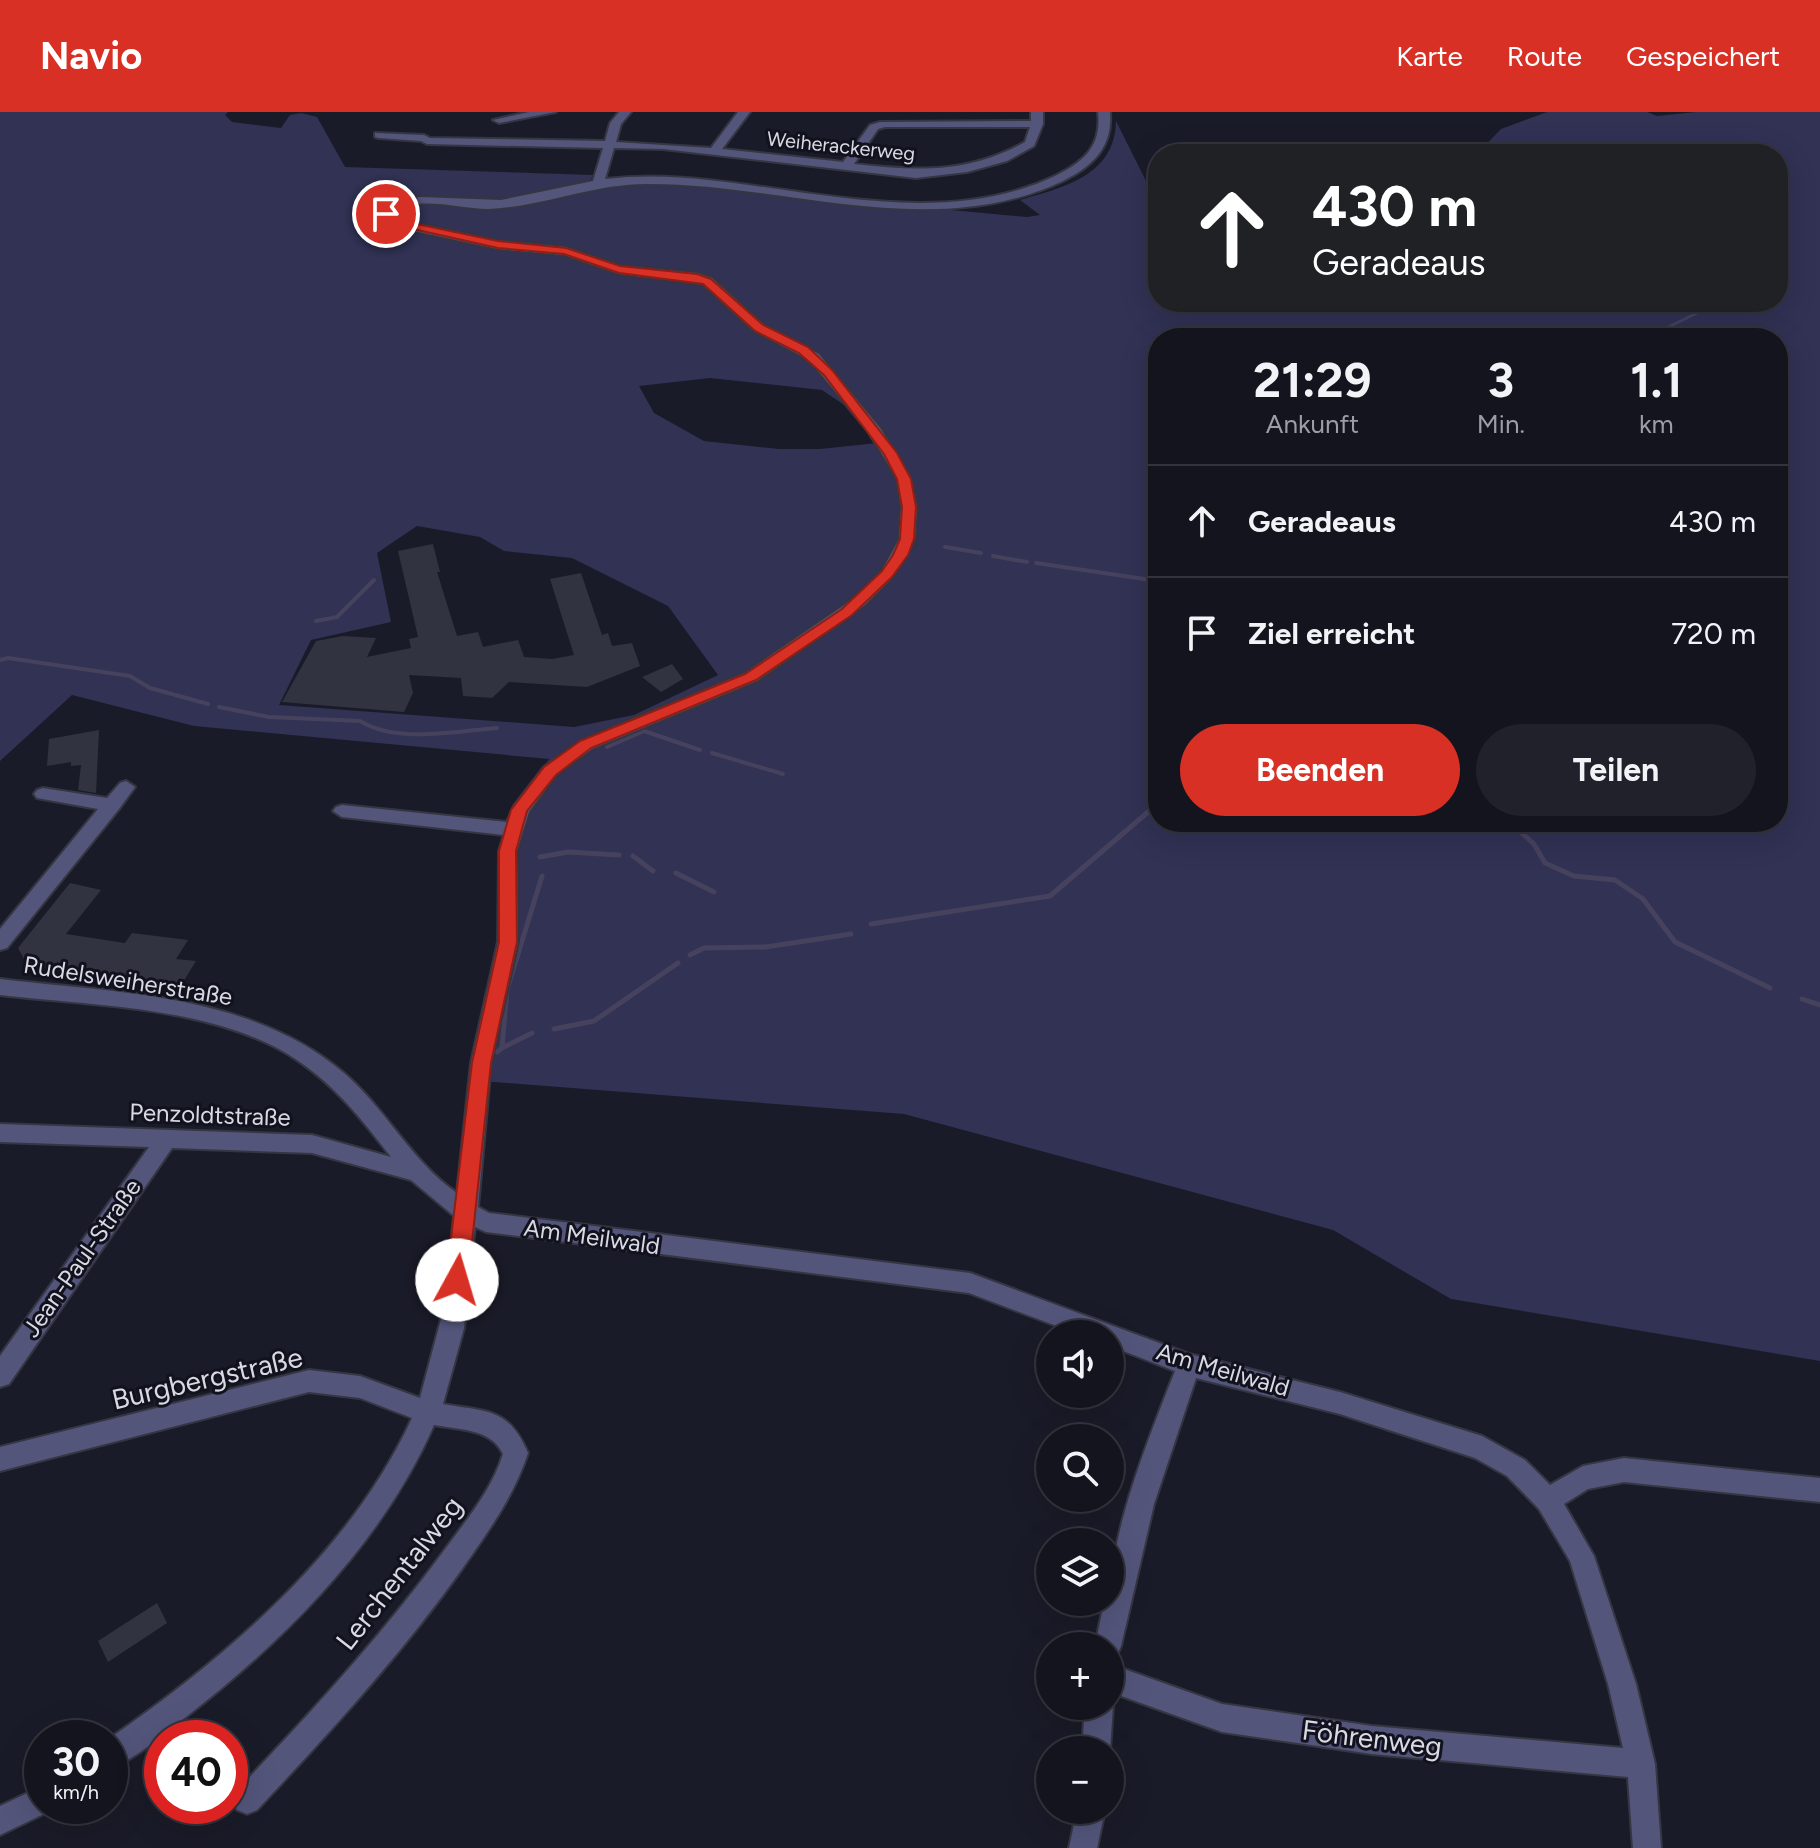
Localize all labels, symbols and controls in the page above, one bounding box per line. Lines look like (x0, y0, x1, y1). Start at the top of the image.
text: Navio (40, 33, 142, 79)
text: Karte (1396, 39, 1463, 73)
text: Route (1507, 39, 1582, 73)
text: Gespeichert (1626, 39, 1780, 73)
street label: Weiherackerweg (766, 126, 916, 166)
text: 430 m (1312, 173, 1477, 240)
icon: ahead (1180, 176, 1284, 280)
pin (352, 180, 420, 248)
icon: arrive (364, 192, 408, 236)
text: Geradeaus (1312, 241, 1486, 284)
text: 21:29 (1253, 351, 1372, 409)
text: 3 (1487, 351, 1514, 409)
text: 1.1 (1630, 351, 1683, 409)
text: Ankunft (1266, 408, 1359, 440)
text: Min. (1477, 408, 1525, 440)
text: km (1639, 408, 1674, 440)
icon: ahead (1180, 499, 1224, 543)
text: Geradeaus (1248, 503, 1396, 540)
text: 430 m (1669, 503, 1756, 540)
icon: arrive (1180, 611, 1224, 655)
text: Ziel erreicht (1248, 615, 1415, 652)
text: 720 m (1671, 615, 1756, 652)
button: Beenden (1180, 724, 1460, 816)
button: Teilen (1476, 724, 1756, 816)
street label: Rudelsweiherstraße (22, 950, 235, 1011)
street label: Penzoldtstraße (129, 1097, 291, 1132)
street label: Jean-Paul-Straße (16, 1173, 147, 1342)
street label: Am Meilwald (522, 1213, 662, 1260)
position arrow (415, 1238, 499, 1322)
map controls (1036, 1320, 1124, 1824)
button: sound (1036, 1320, 1124, 1408)
street label: Am Meilwald (1153, 1337, 1293, 1402)
street label: Burgbergstraße (108, 1340, 306, 1416)
button: search (1036, 1424, 1124, 1512)
street label: Lerchentalweg (329, 1490, 469, 1656)
button: layers (1036, 1528, 1124, 1616)
button: + (1036, 1632, 1124, 1720)
street label: Föhrenweg (1300, 1713, 1444, 1763)
speed limit sign: 40 (144, 1720, 248, 1824)
button: − (1036, 1736, 1124, 1824)
text: 30 (52, 1738, 100, 1786)
text: km/h (53, 1780, 99, 1804)

